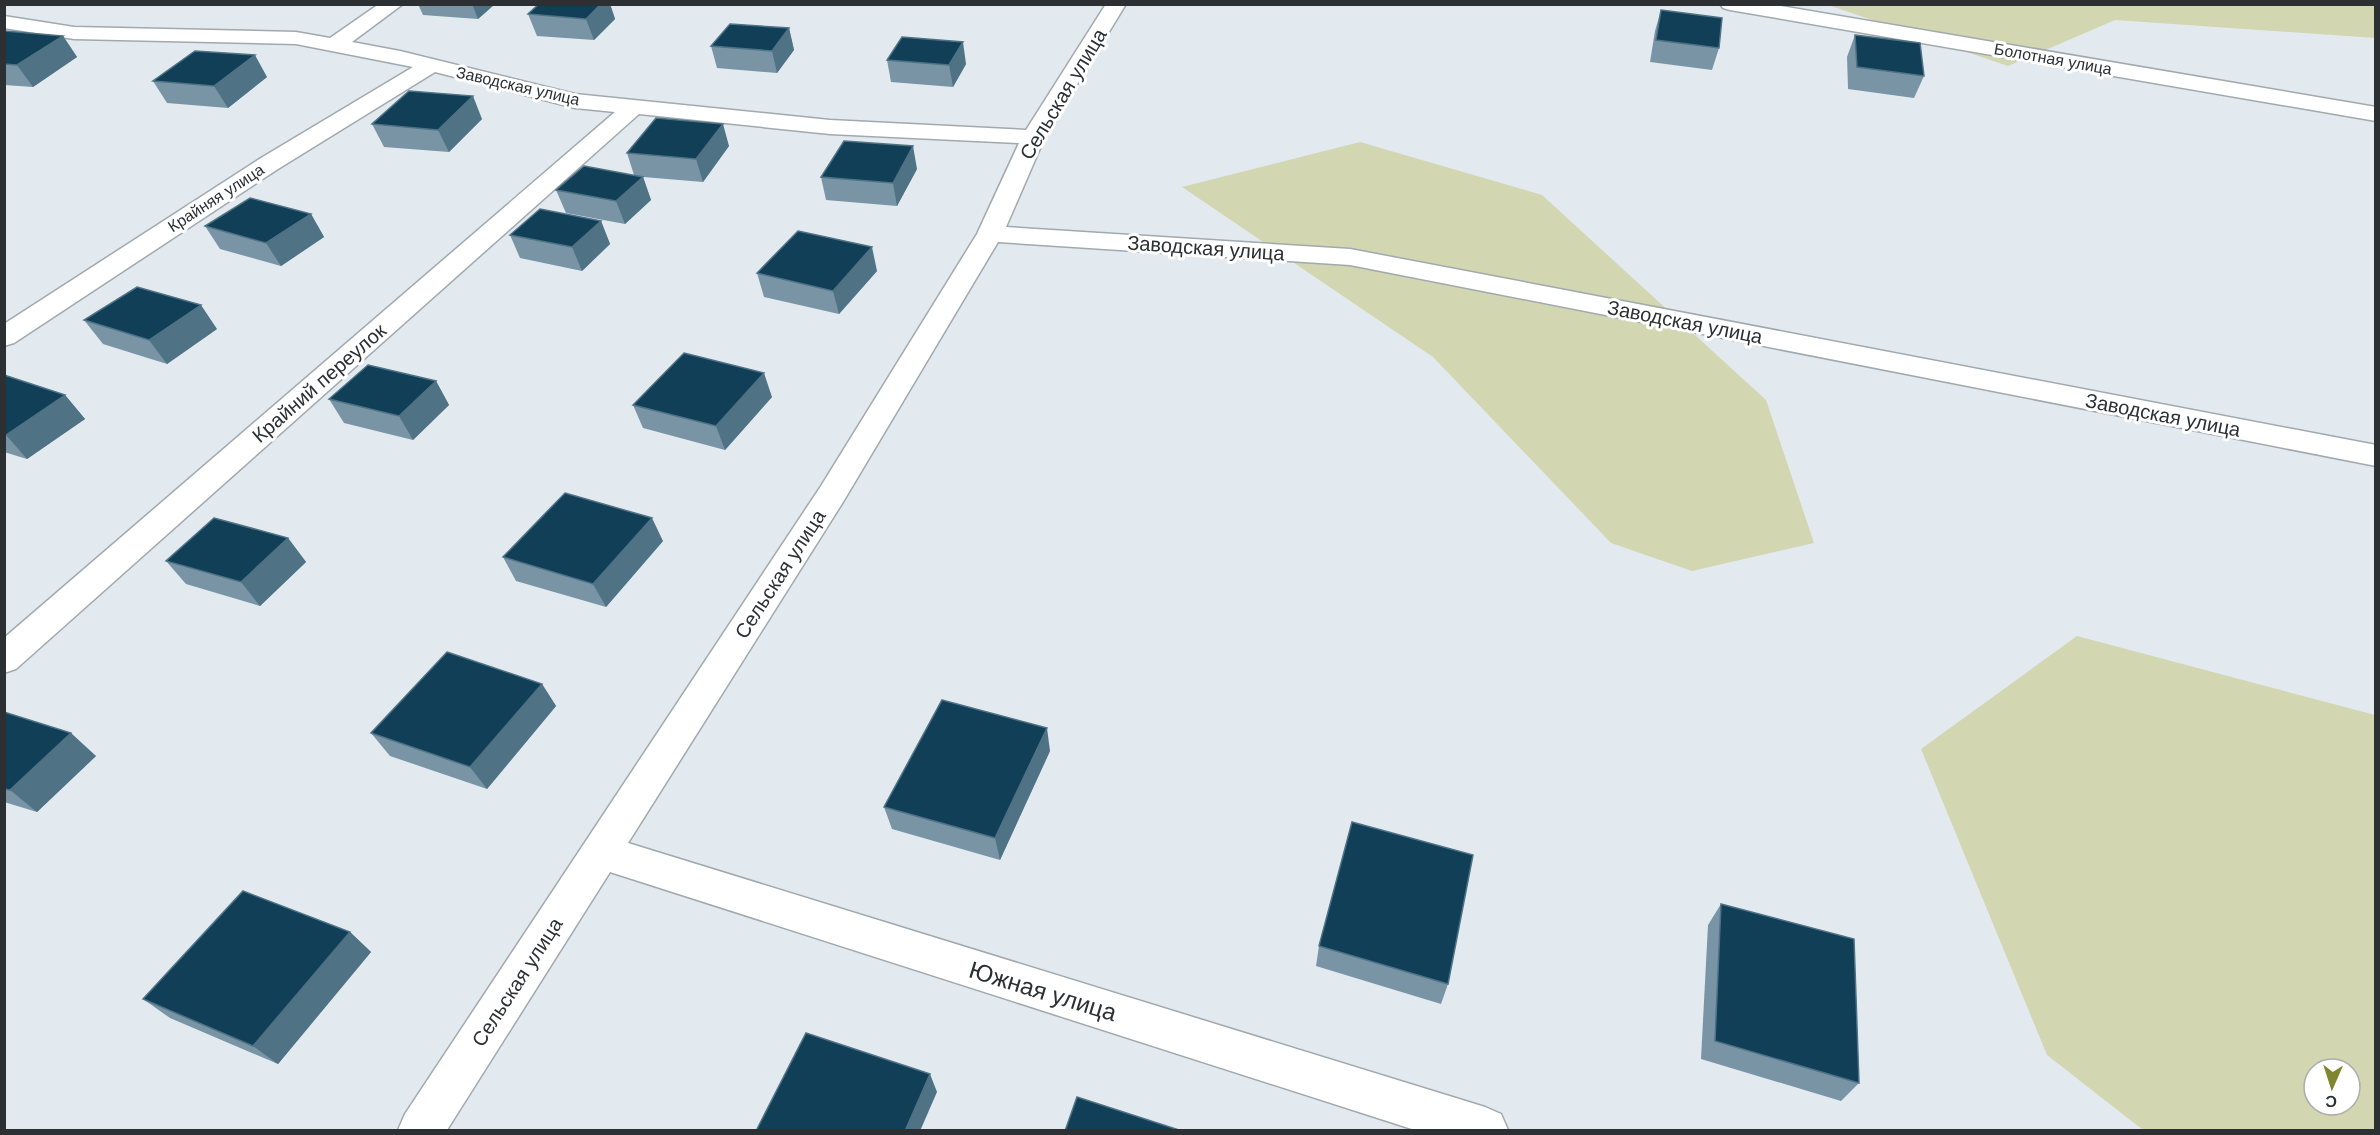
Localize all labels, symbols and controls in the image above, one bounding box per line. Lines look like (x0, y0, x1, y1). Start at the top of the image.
street label: Сельская улица (1015, 24, 1111, 163)
street label: Болотная улица (1993, 40, 2113, 78)
street label: Заводская улица (455, 64, 581, 108)
street label: Крайняя улица (165, 161, 267, 235)
street label: Заводская улица (1127, 232, 1286, 265)
street label: Заводская улица (1606, 296, 1765, 348)
street label: Крайний переулок (248, 319, 390, 447)
street label: Заводская улица (2084, 389, 2243, 441)
street label: Сельская улица (730, 505, 830, 642)
street label: Сельская улица (467, 913, 567, 1050)
street label: Южная улица (966, 956, 1121, 1026)
north arrow (2302, 1057, 2362, 1117)
text: С (2325, 1093, 2337, 1110)

